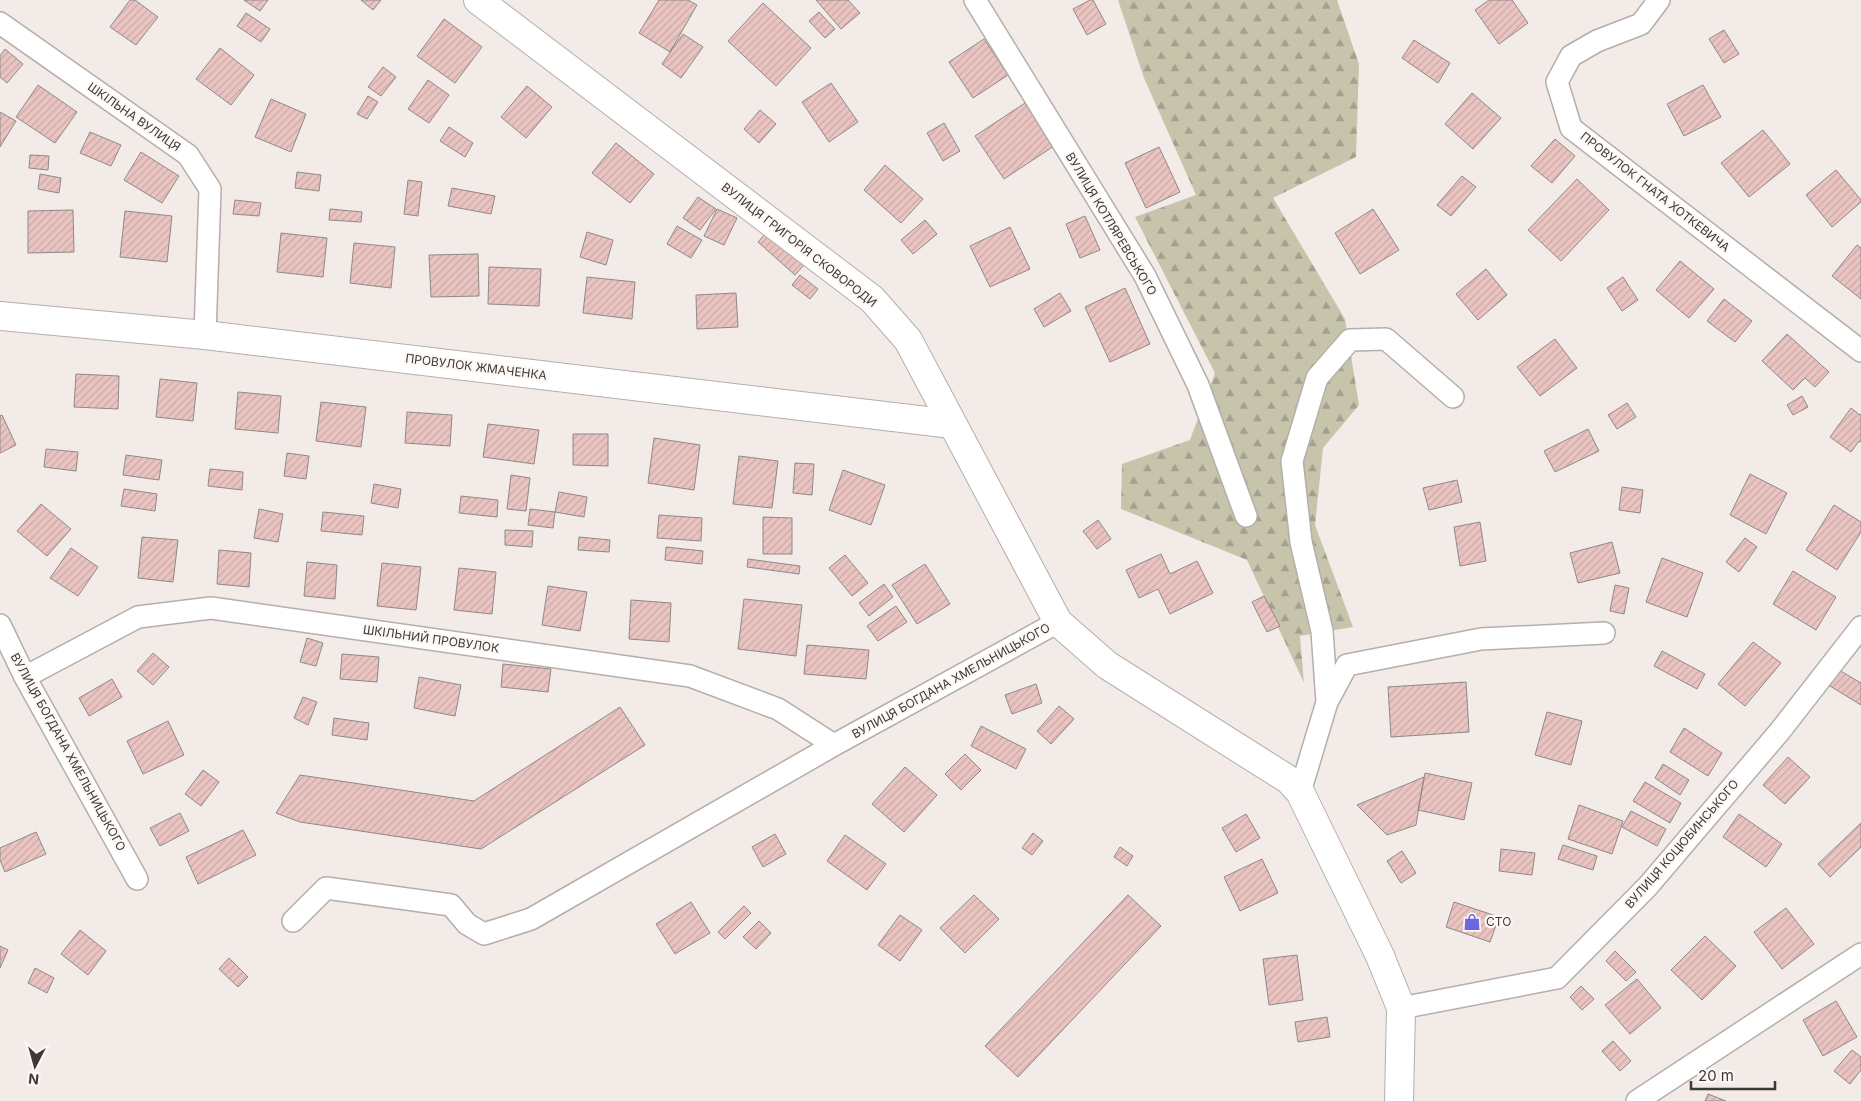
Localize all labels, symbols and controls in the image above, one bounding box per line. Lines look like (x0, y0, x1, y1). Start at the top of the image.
street label: ШКІЛЬНА ВУЛИЦЯ (85, 79, 184, 154)
street label: ПРОВУЛОК ГНАТА ХОТКЕВИЧА (1578, 129, 1733, 255)
street label: ВУЛИЦЯ КОТЛЯРЕВСЬКОГО (1063, 149, 1160, 298)
street label: ВУЛИЦЯ ГРИГОРІЯ СКОВОРОДИ (719, 179, 880, 310)
street label: ПРОВУЛОК ЖМАЧЕНКА (405, 350, 548, 383)
street label: ВУЛИЦЯ БОГДАНА ХМЕЛЬНИЦЬКОГО (849, 620, 1052, 741)
street label: ШКІЛЬНИЙ ПРОВУЛОК (362, 622, 500, 655)
street label: ВУЛИЦЯ БОГДАНА ХМЕЛЬНИЦЬКОГО (8, 650, 129, 853)
street label: ВУЛИЦЯ КОЦЮБИНСЬКОГО (1622, 776, 1742, 911)
shop icon: СТО (1462, 912, 1482, 932)
place label: СТО (1486, 914, 1511, 929)
north arrow (10, 1041, 60, 1091)
scale bar (1691, 1058, 1775, 1090)
text: 20 m (1698, 1066, 1734, 1085)
text: N (27, 1070, 40, 1088)

